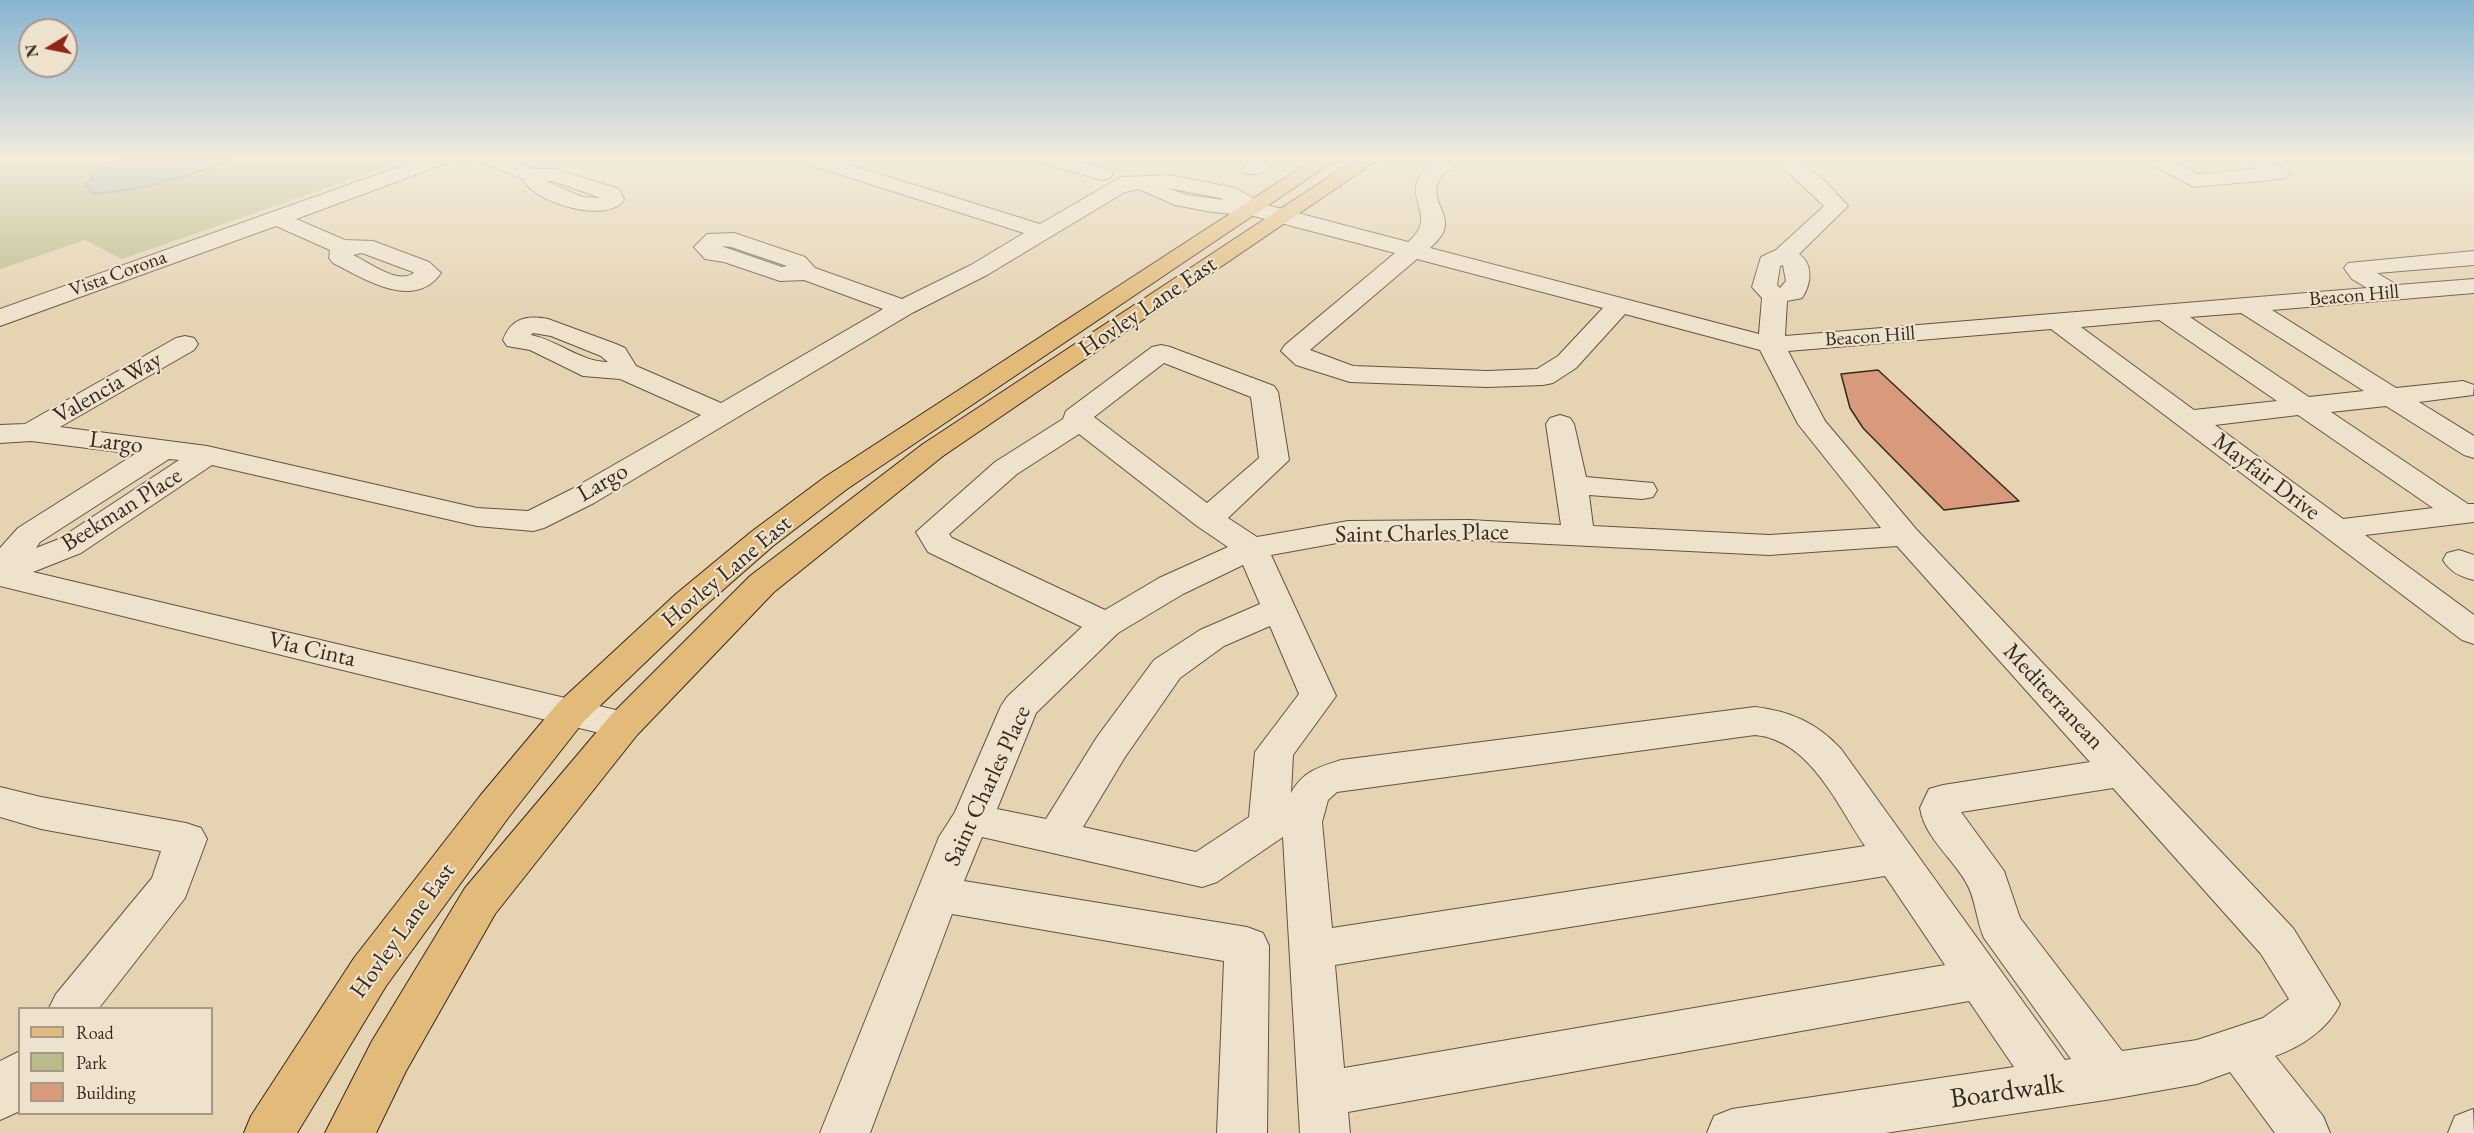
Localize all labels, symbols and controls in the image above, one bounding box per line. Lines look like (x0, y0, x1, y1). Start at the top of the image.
north arrow (18, 18, 78, 78)
text: N (20, 43, 43, 59)
street label: Vista Corona (66, 245, 170, 303)
street label: Hovley Lane East (1074, 250, 1222, 364)
street label: Beacon Hill (2308, 280, 2400, 312)
street label: Beacon Hill (1824, 322, 1916, 352)
street label: Valencia Way (49, 345, 167, 431)
street label: Largo (87, 425, 145, 461)
street label: Mayfair Drive (2206, 427, 2326, 527)
street label: Largo (572, 457, 634, 509)
street label: Beekman Place (56, 462, 188, 558)
street label: Hovley Lane East (656, 510, 798, 634)
street label: Saint Charles Place (1335, 518, 1509, 550)
street label: Via Cinta (266, 626, 358, 674)
street label: Mediterranean (1996, 638, 2110, 756)
street label: Saint Charles Place (938, 701, 1038, 871)
street label: Hovley Lane East (344, 858, 462, 1004)
legend (18, 1007, 213, 1115)
text: Road (76, 1021, 114, 1044)
text: Park (76, 1051, 107, 1074)
street label: Boardwalk (1948, 1067, 2066, 1117)
text: Building (76, 1081, 136, 1104)

